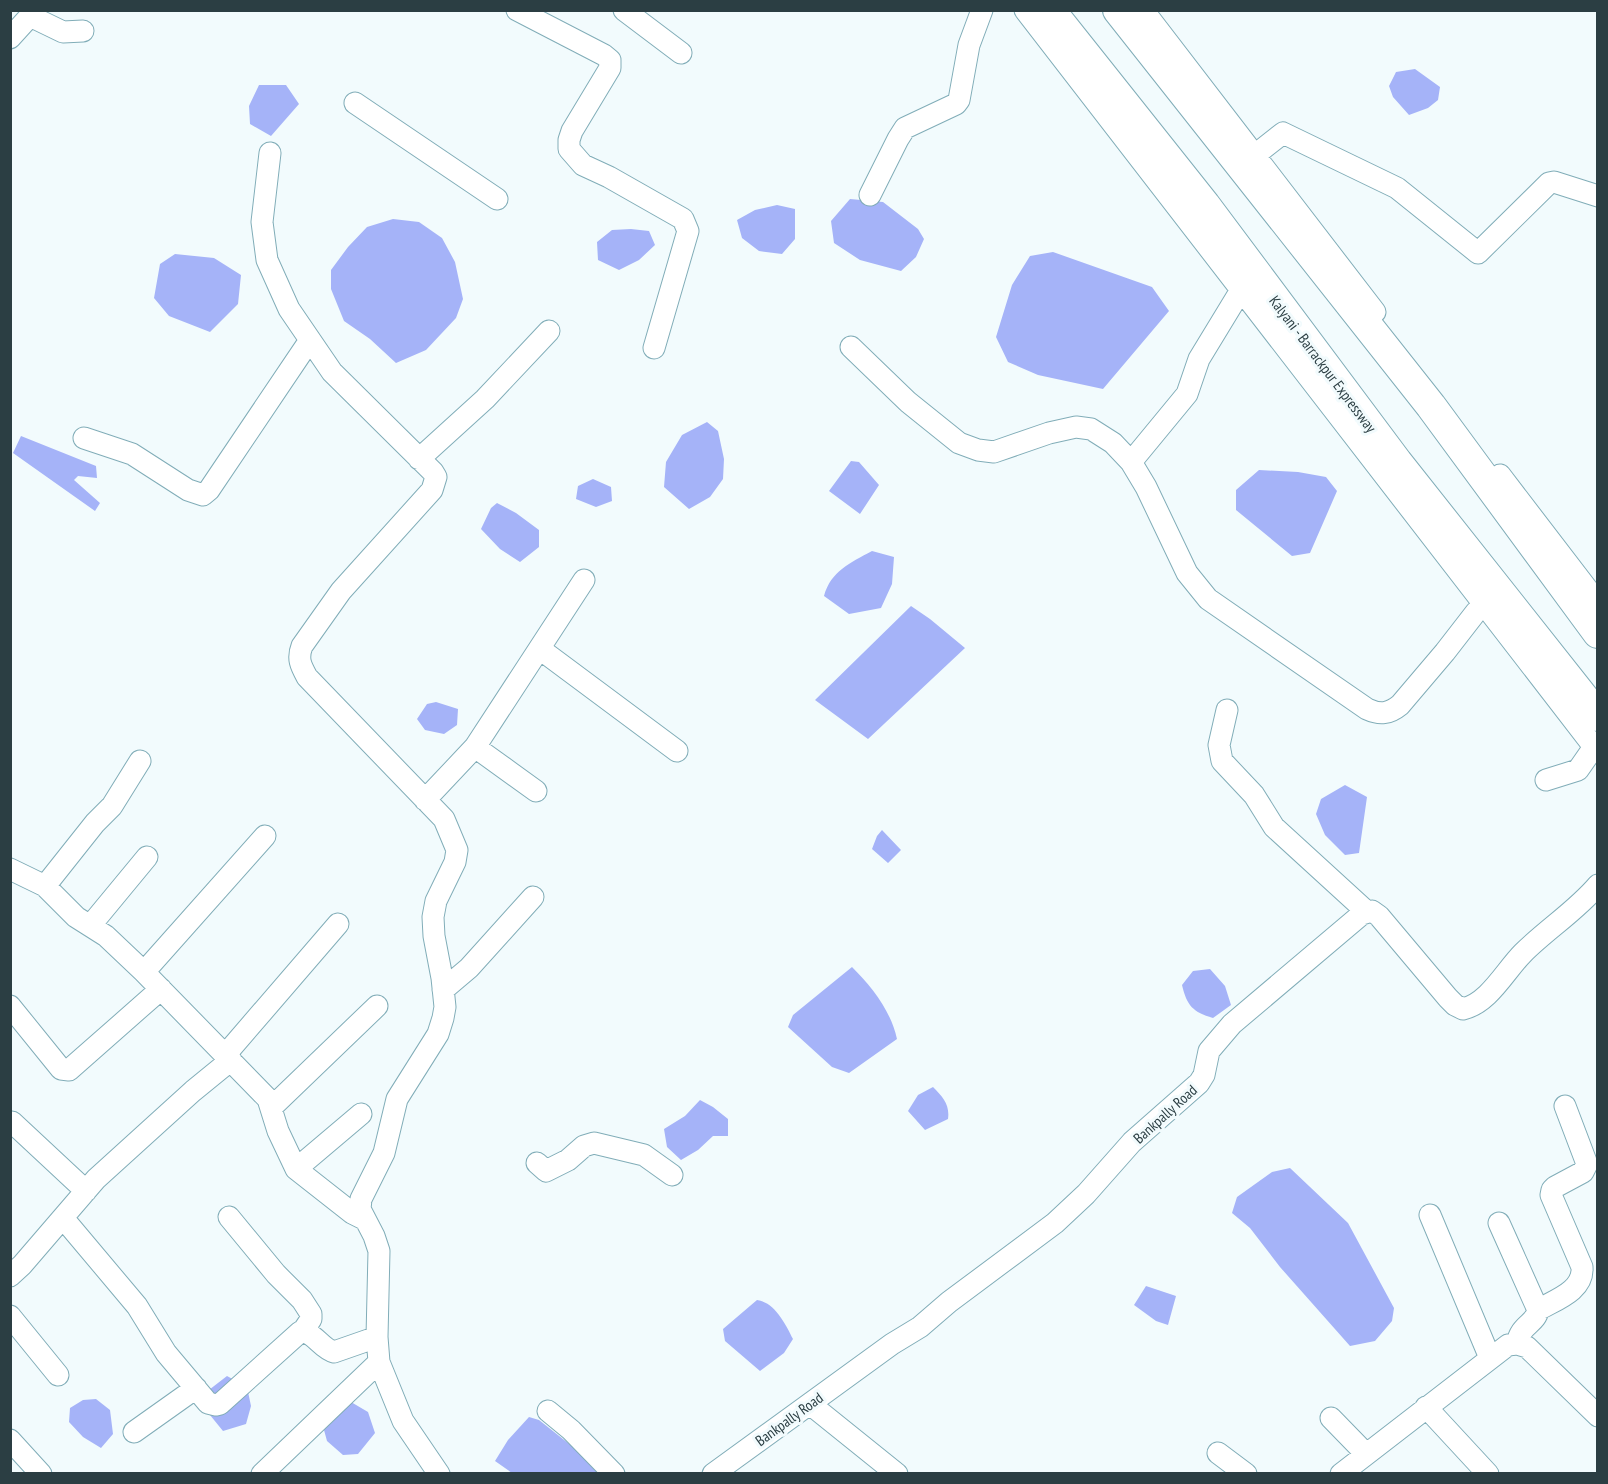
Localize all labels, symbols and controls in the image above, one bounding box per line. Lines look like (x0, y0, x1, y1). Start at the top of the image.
street label: Kalyani - Barrackpur Expressway (1265, 292, 1381, 436)
street label: Bankpally Road (1129, 1081, 1201, 1147)
street label: Bankpally Road (751, 1388, 827, 1450)

